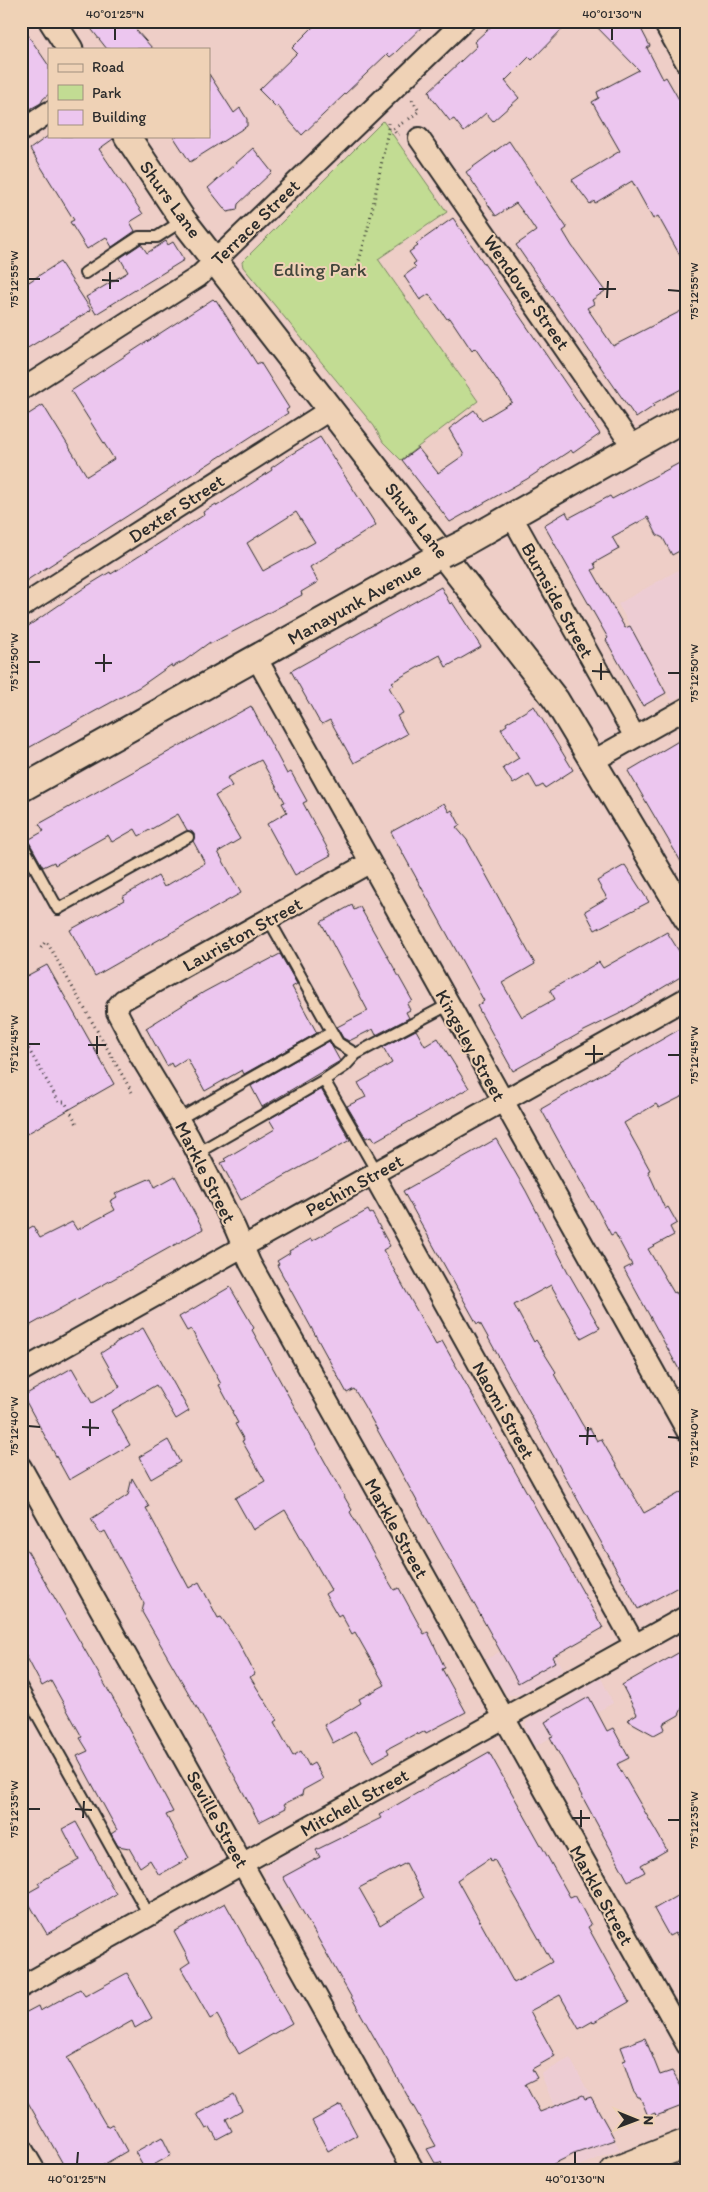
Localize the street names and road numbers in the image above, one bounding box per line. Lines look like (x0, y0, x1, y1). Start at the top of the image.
street label: Shurs Lane (135, 156, 206, 243)
street label: Terrace Street (206, 174, 305, 270)
street label: Wendover Street (478, 230, 575, 354)
street label: Dexter Street (124, 469, 228, 548)
street label: Shurs Lane (380, 478, 453, 563)
street label: Burnside Street (516, 539, 599, 662)
street label: Manayunk Avenue (283, 557, 425, 650)
street label: Lauriston Street (178, 892, 306, 977)
street label: Kingsley Street (430, 985, 511, 1105)
street label: Markle Street (170, 1118, 241, 1227)
street label: Pechin Street (301, 1149, 407, 1222)
street label: Naomi Street (467, 1357, 540, 1463)
street label: Markle Street (360, 1474, 434, 1582)
street label: Mitchell Street (296, 1763, 412, 1842)
street label: Seville Street (181, 1767, 254, 1872)
street label: Markle Street (565, 1841, 639, 1949)

